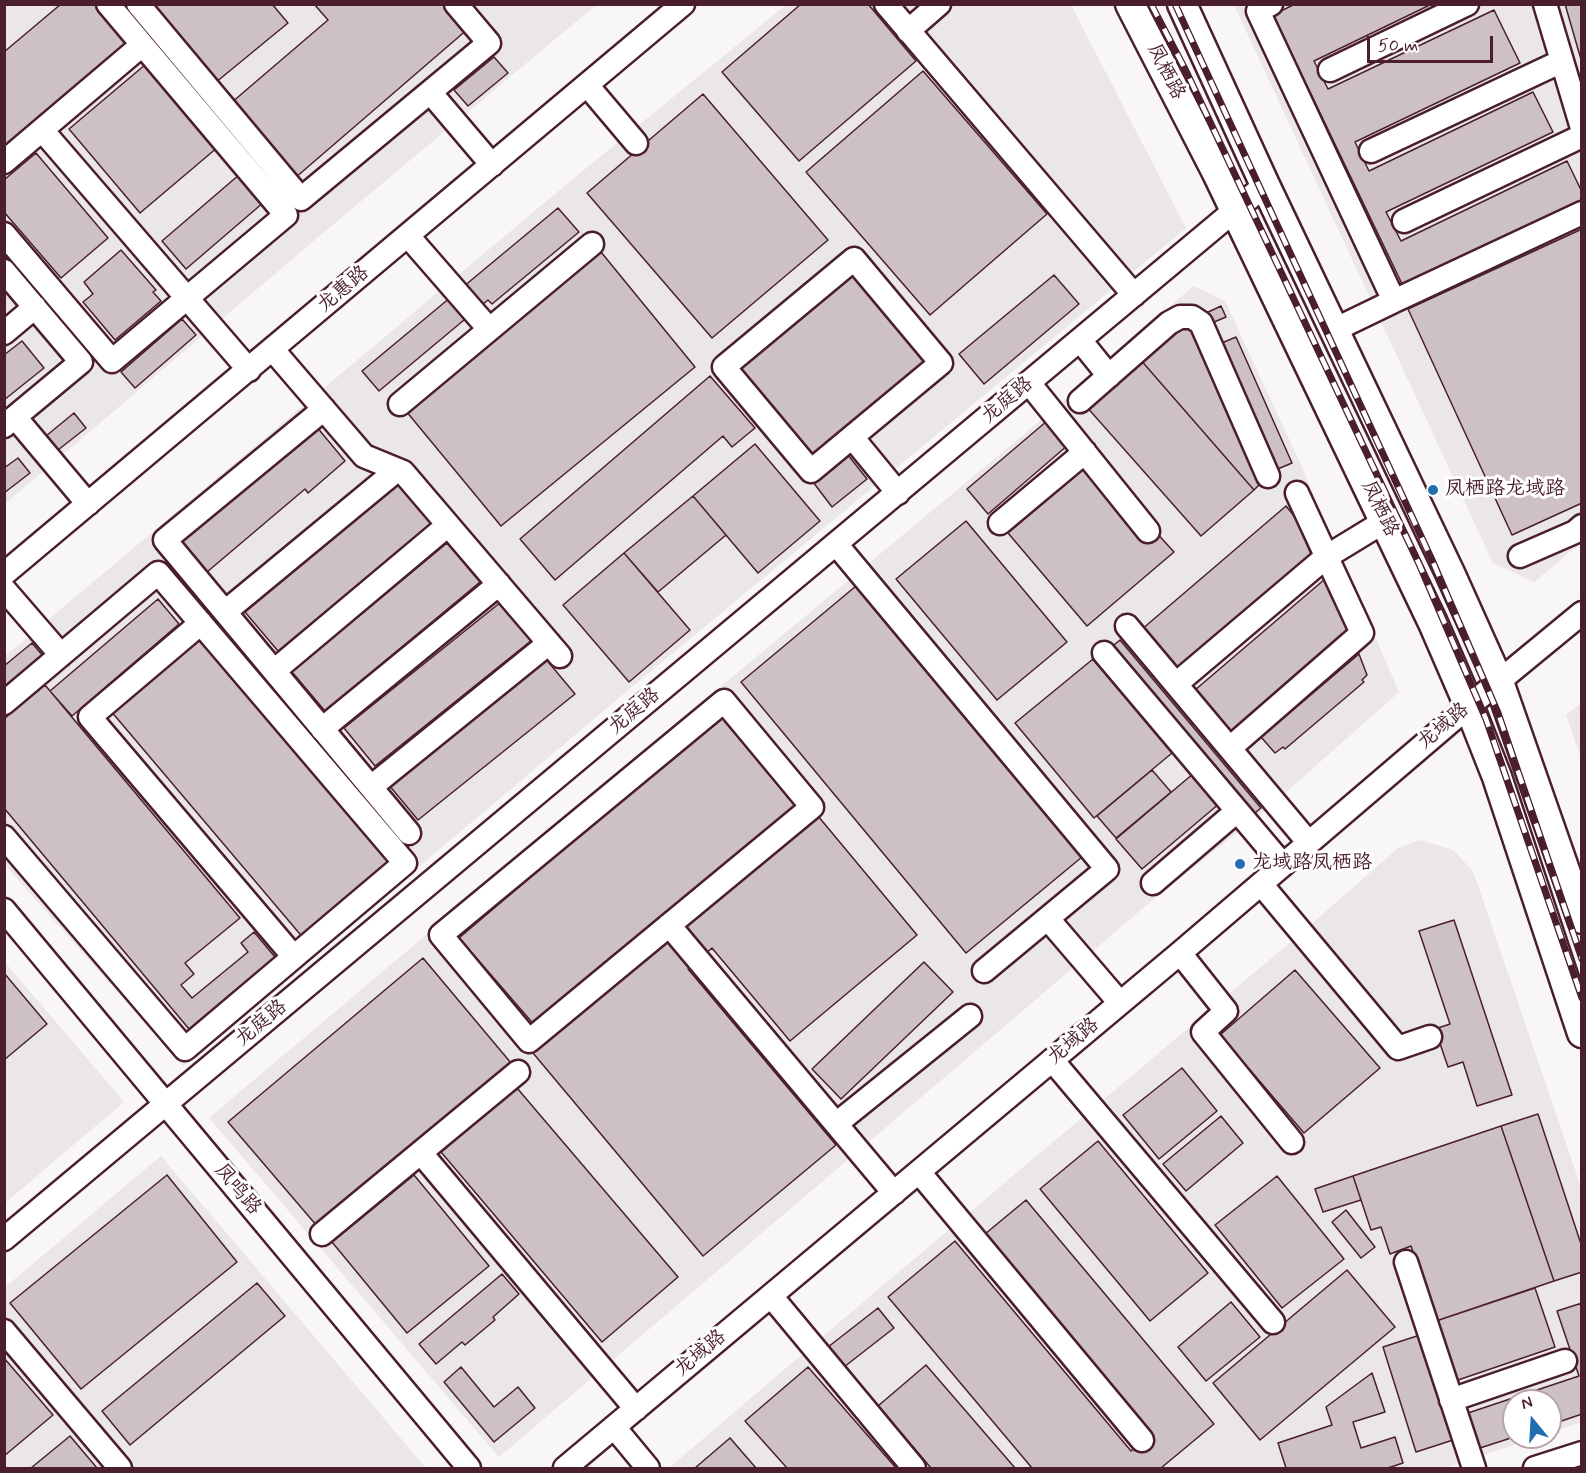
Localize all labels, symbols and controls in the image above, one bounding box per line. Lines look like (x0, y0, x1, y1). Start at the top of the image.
scale bar (1370, 24, 1496, 62)
text: 50 m (1378, 34, 1418, 58)
street label: 凤栖路 (1141, 40, 1189, 104)
street label: 龙惠路 (313, 262, 375, 318)
street label: 龙庭路 (977, 373, 1039, 429)
street label: 凤栖路 (1355, 477, 1403, 541)
place label: 凤栖路龙域路 (1445, 478, 1565, 502)
marker: 凤栖路龙域路 (1426, 483, 1440, 497)
street label: 龙庭路 (604, 684, 666, 740)
street label: 龙域路 (1413, 699, 1475, 755)
place label: 龙域路凤栖路 (1252, 852, 1372, 876)
marker: 龙域路凤栖路 (1233, 857, 1247, 871)
street label: 龙庭路 (231, 996, 293, 1052)
street label: 龙域路 (1043, 1014, 1105, 1070)
street label: 凤鸣路 (209, 1159, 265, 1221)
street label: 龙域路 (670, 1326, 732, 1382)
north arrow (1502, 1389, 1562, 1449)
text: N (1519, 1392, 1535, 1415)

